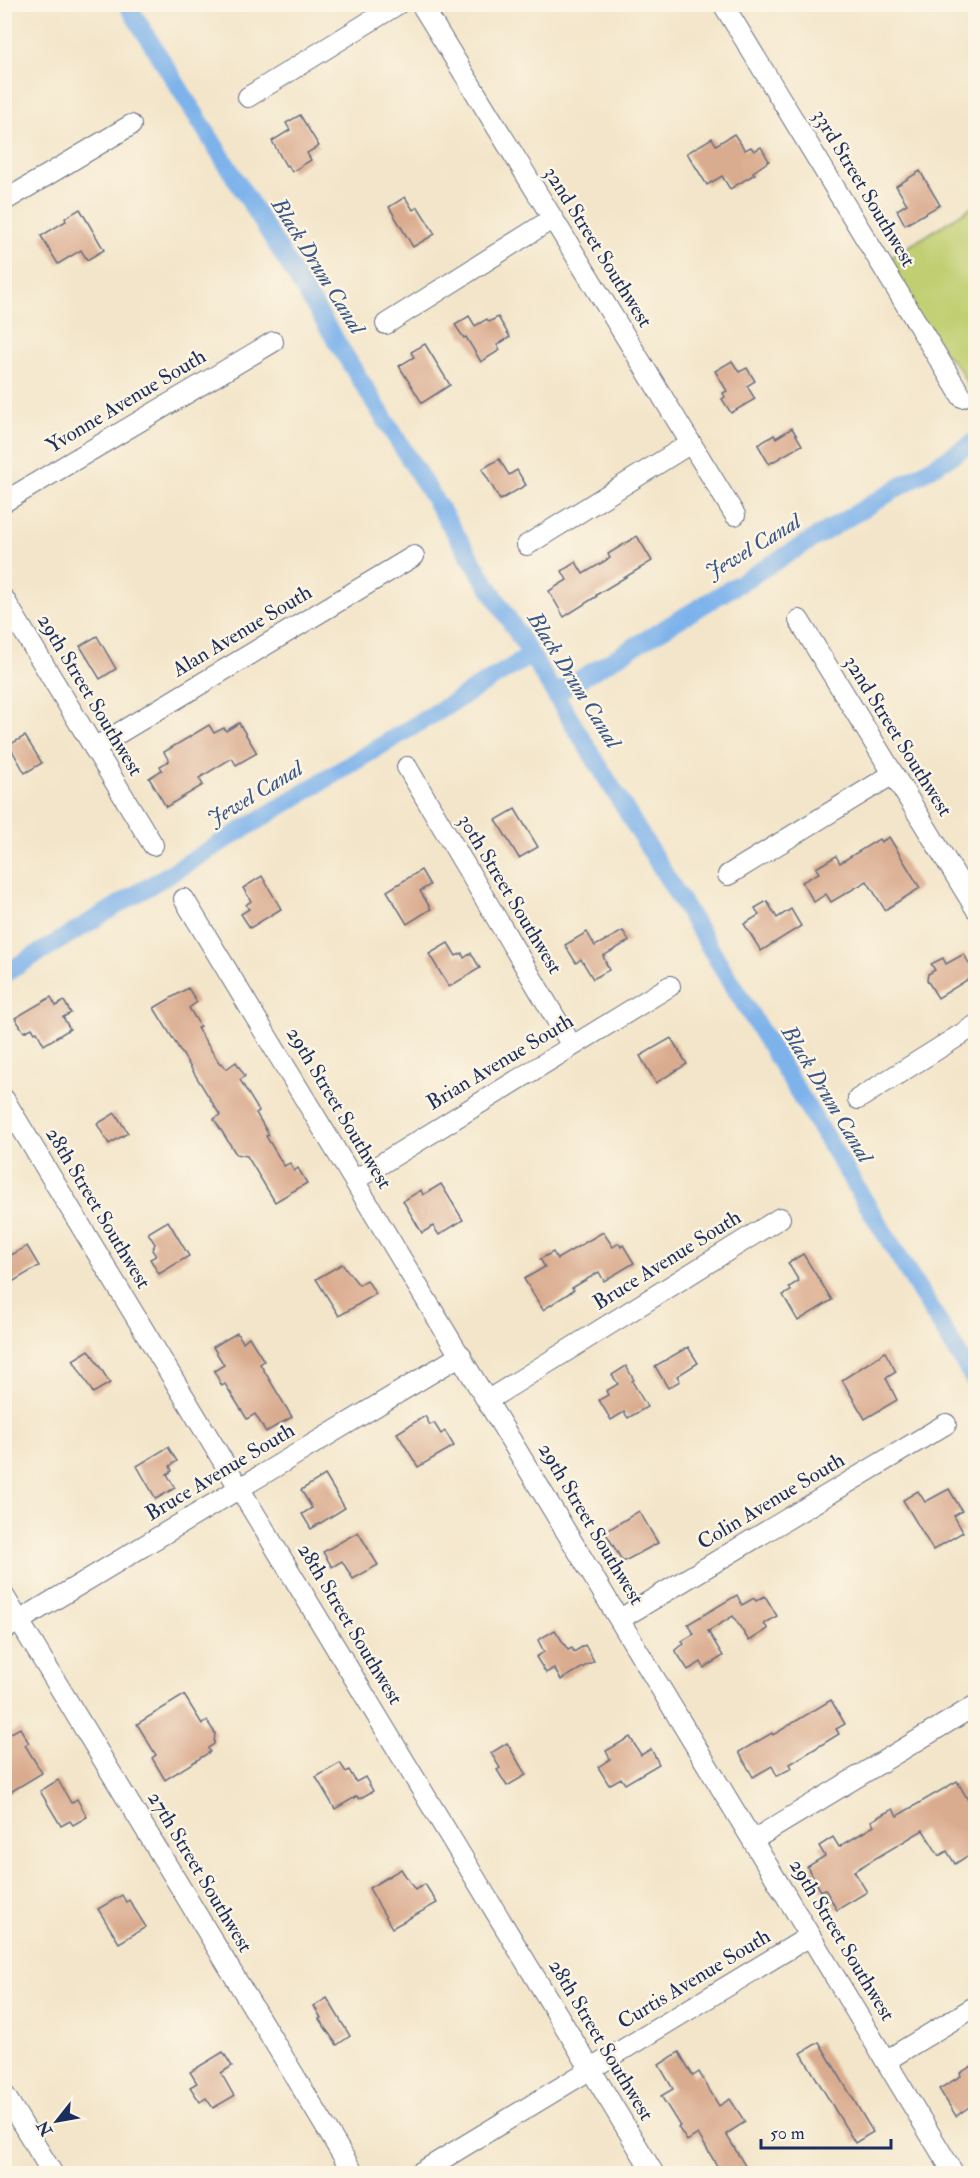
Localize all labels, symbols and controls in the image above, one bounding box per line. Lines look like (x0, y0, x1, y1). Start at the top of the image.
street label: 33rd Street Southwest (806, 104, 922, 272)
street label: 32nd Street Southwest (538, 161, 659, 333)
water label: Black Drum Canal (264, 192, 372, 341)
street label: Yvonne Avenue South (41, 343, 211, 459)
water label: Jewel Canal (700, 507, 807, 586)
street label: Alan Avenue South (166, 579, 317, 684)
water label: Black Drum Canal (520, 606, 628, 755)
street label: 29th Street Southwest (31, 609, 149, 781)
street label: 32nd Street Southwest (838, 650, 959, 822)
water label: Jewel Canal (202, 754, 309, 833)
street label: 30th Street Southwest (452, 809, 568, 979)
street label: Brian Avenue South (422, 1008, 578, 1116)
water label: Black Drum Canal (774, 1019, 880, 1169)
street label: 29th Street Southwest (280, 1022, 398, 1194)
street label: 28th Street Southwest (39, 1122, 157, 1294)
street label: Bruce Avenue South (588, 1204, 746, 1316)
street label: Bruce Avenue South (140, 1417, 300, 1527)
street label: 29th Street Southwest (532, 1438, 650, 1610)
street label: Colin Avenue South (692, 1446, 850, 1556)
street label: 28th Street Southwest (291, 1538, 409, 1710)
street label: 27th Street Southwest (141, 1787, 259, 1958)
street label: 29th Street Southwest (783, 1854, 901, 2026)
street label: Curtis Avenue South (613, 1923, 775, 2035)
street label: 28th Street Southwest (542, 1954, 660, 2126)
north arrow (27, 2091, 87, 2151)
scale bar (761, 2112, 892, 2150)
text: N (32, 2116, 58, 2140)
text: 50 m (770, 2122, 805, 2145)

